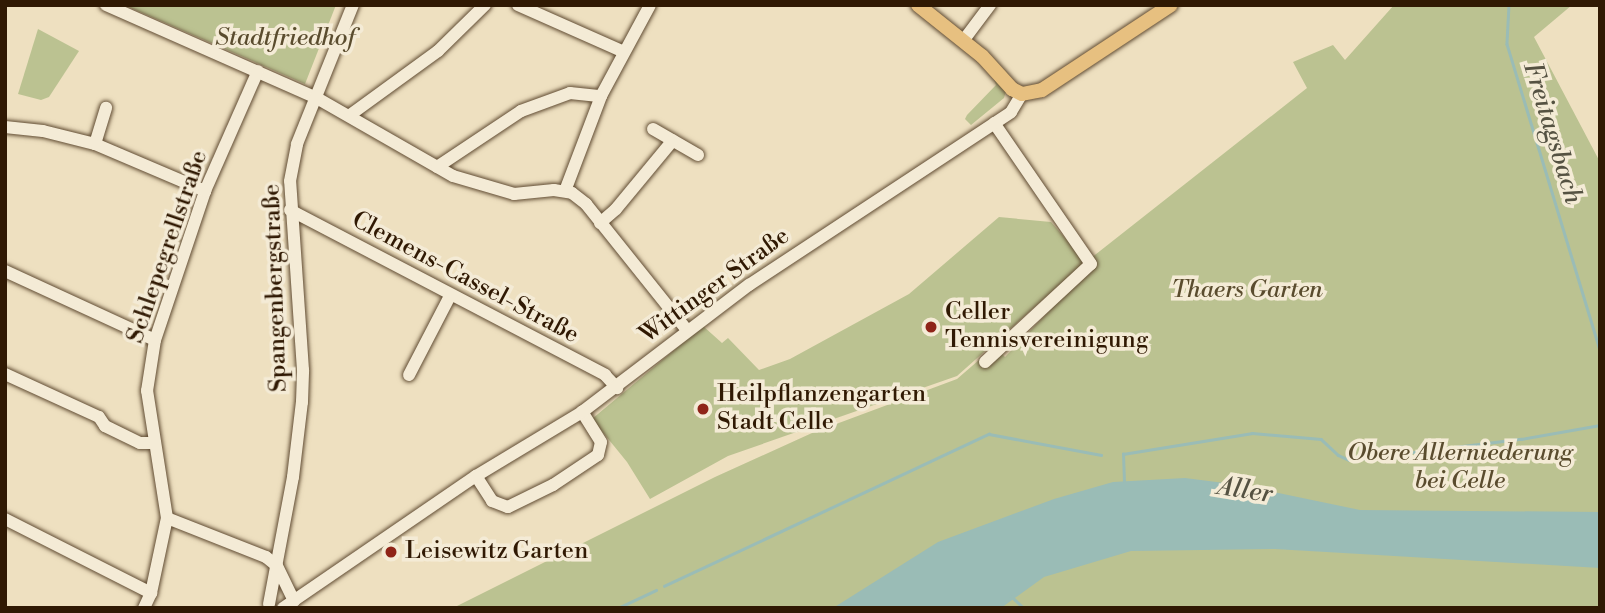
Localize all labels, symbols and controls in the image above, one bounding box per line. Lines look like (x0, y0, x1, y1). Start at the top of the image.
park label: Stadtfriedhof (215, 25, 355, 53)
water label: Freitagsbach (1516, 58, 1588, 208)
street label: Schlepegrellstraße (122, 147, 214, 347)
street label: Spangenbergstraße (258, 183, 294, 393)
street label: Clemens-Cassel-Straße (347, 206, 583, 350)
street label: Wittinger Straße (635, 222, 795, 350)
park label: Thaers Garten (1171, 277, 1323, 305)
place label: Celler Tennisvereinigung (945, 299, 1148, 355)
marker: Celler Tennisvereinigung (923, 319, 939, 335)
place label: Heilpflanzengarten Stadt Celle (717, 381, 926, 437)
marker: Heilpflanzengarten Stadt Celle (695, 401, 711, 417)
park label: Obere Allerniederung bei Celle (1347, 440, 1573, 496)
water label: Aller (1215, 471, 1275, 511)
place label: Leisewitz Garten (405, 538, 588, 566)
marker: Leisewitz Garten (383, 544, 399, 560)

